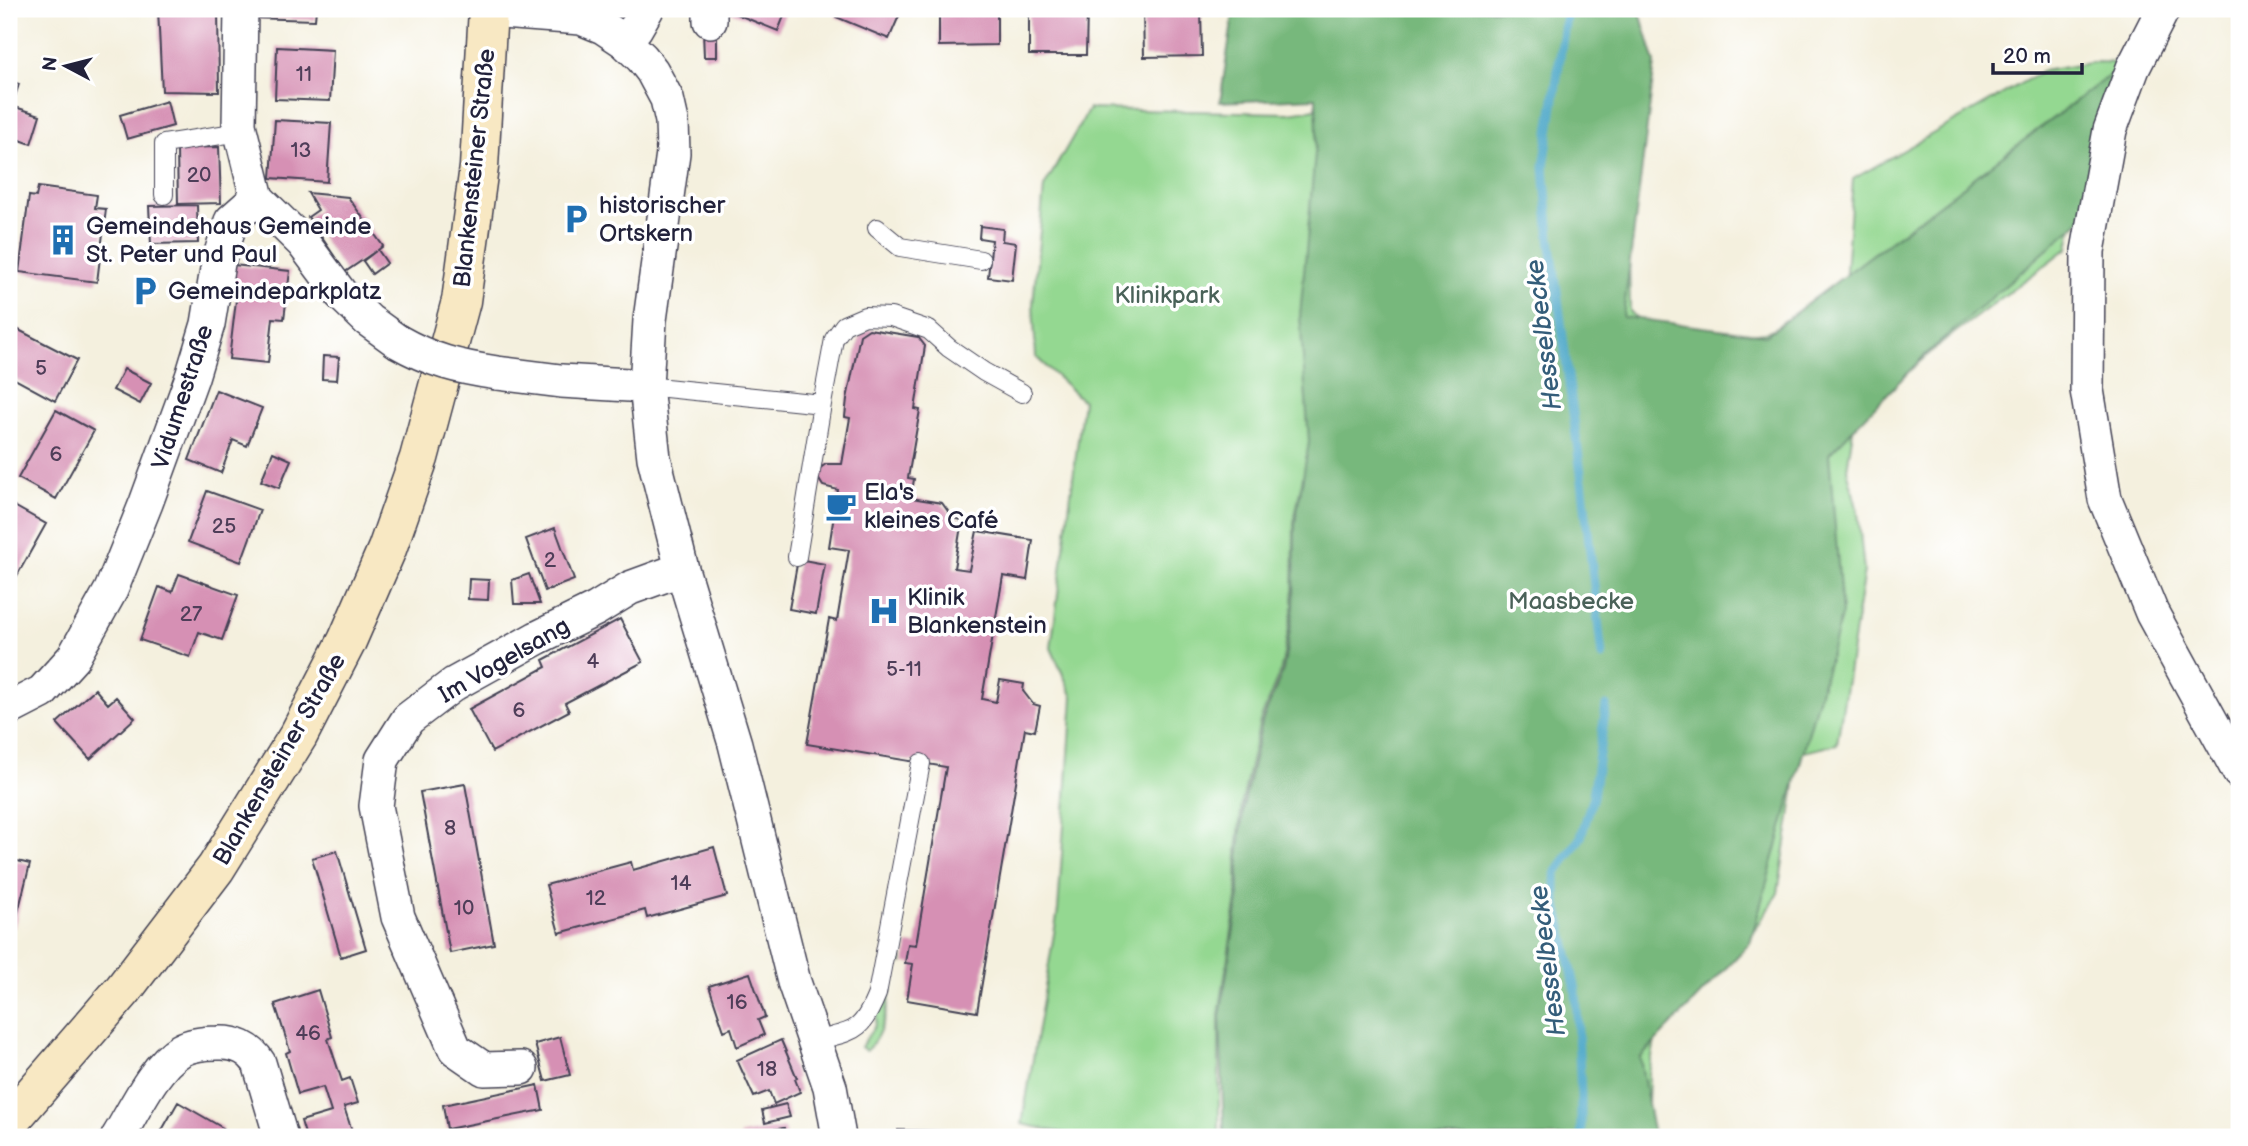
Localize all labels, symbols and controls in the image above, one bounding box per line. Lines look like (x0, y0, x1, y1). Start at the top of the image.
north arrow (32, 32, 102, 102)
scale bar (1993, 32, 2082, 76)
text: 20 m (2003, 44, 2051, 69)
street label: Blankensteiner Straße (448, 47, 501, 289)
text: N (38, 56, 63, 73)
house number: 11 (296, 62, 312, 87)
house number: 13 (290, 138, 312, 163)
house number: 20 (187, 163, 211, 188)
place label: historischer Ortskern (599, 191, 725, 248)
parking icon: historischer Ortskern (559, 202, 593, 236)
place label: Gemeindehaus Gemeinde St. Peter und Paul (86, 212, 371, 269)
building icon: Gemeindehaus Gemeinde St. Peter und Paul (46, 223, 80, 257)
water label: Hesselbecke (1520, 257, 1569, 412)
parking icon: Gemeindeparkplatz (128, 274, 162, 308)
place label: Gemeindeparkplatz (168, 277, 381, 306)
park label: Klinikpark (1114, 281, 1220, 310)
street label: Vidumestraße (145, 321, 219, 473)
house number: 5 (35, 356, 47, 381)
house number: 6 (50, 442, 63, 467)
place label: Ela's kleines Café (864, 478, 999, 535)
cafe icon: Ela's kleines Café (824, 489, 858, 523)
house number: 25 (212, 514, 236, 539)
house number: 2 (544, 548, 557, 573)
place label: Klinik Blankenstein (907, 583, 1047, 640)
park label: Maasbecke (1508, 587, 1634, 616)
hospital icon: Klinik Blankenstein (867, 594, 901, 628)
house number: 27 (180, 602, 203, 627)
street label: Im Vogelsang (434, 611, 575, 709)
street label: Blankensteiner Straße (207, 648, 352, 870)
house number: 4 (587, 649, 600, 674)
house number: 5-11 (886, 657, 922, 682)
house number: 6 (513, 698, 526, 723)
house number: 8 (444, 816, 456, 841)
house number: 14 (671, 871, 692, 896)
water label: Hesselbecke (1524, 883, 1573, 1038)
house number: 12 (586, 886, 607, 911)
house number: 10 (454, 896, 474, 921)
house number: 16 (727, 990, 748, 1015)
house number: 46 (295, 1021, 321, 1046)
house number: 18 (757, 1057, 777, 1082)

